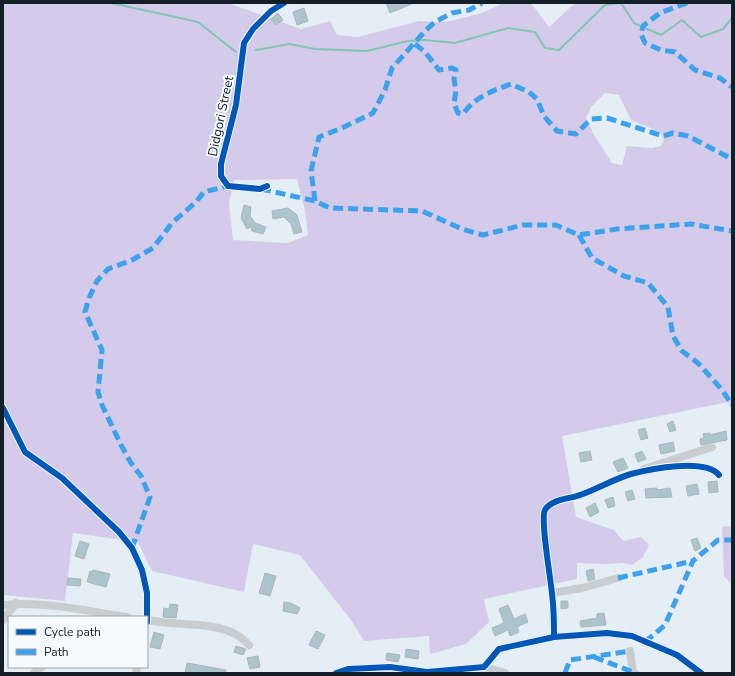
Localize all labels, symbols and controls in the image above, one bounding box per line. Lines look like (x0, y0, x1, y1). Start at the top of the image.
street label: Didgori Street (204, 74, 238, 158)
legend (8, 616, 148, 668)
text: Cycle path (44, 624, 101, 640)
text: Path (44, 644, 69, 660)

